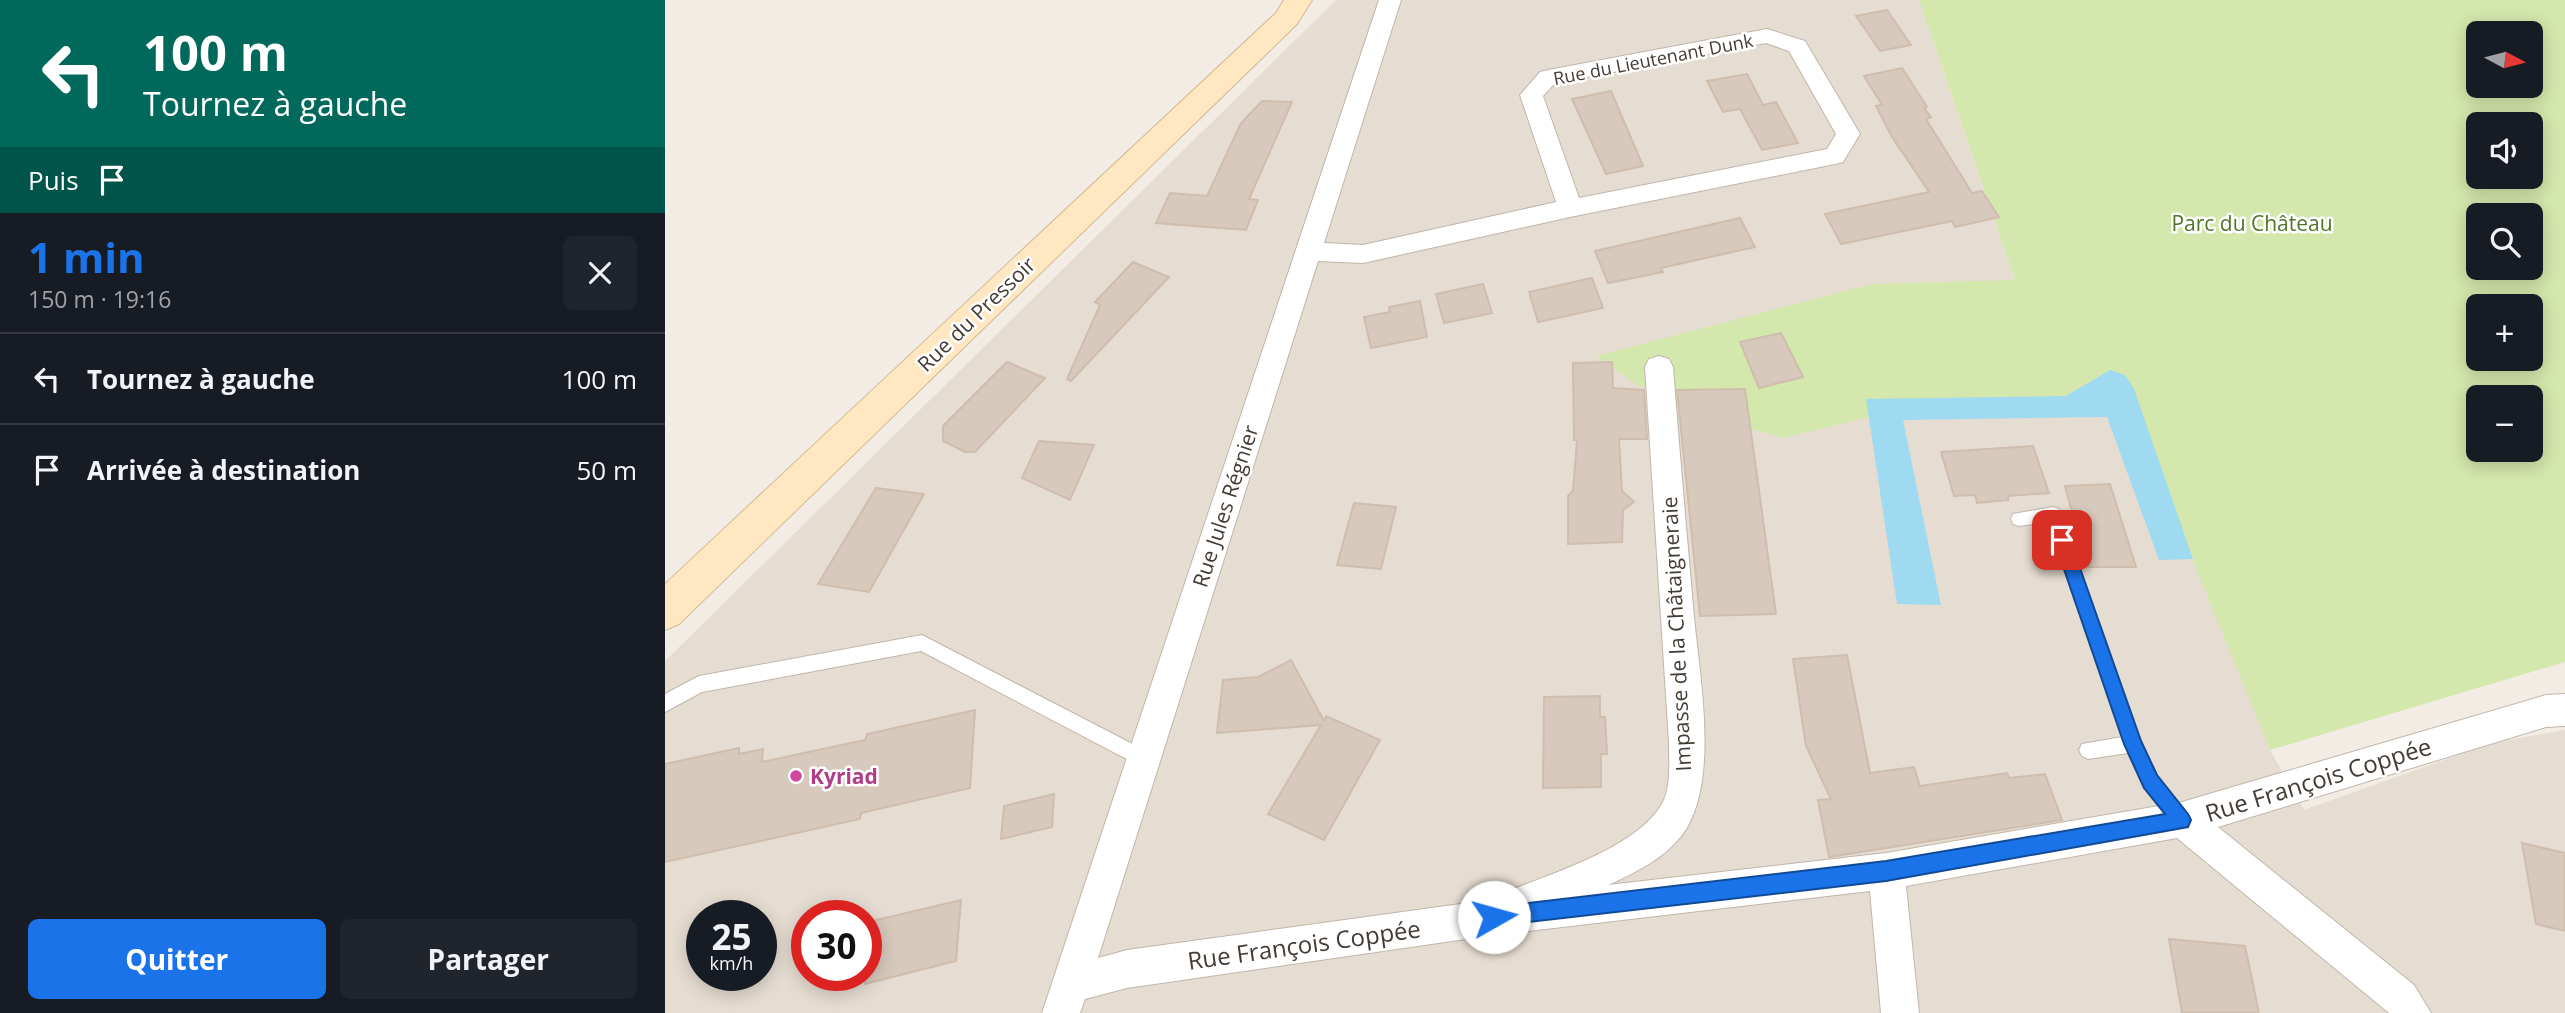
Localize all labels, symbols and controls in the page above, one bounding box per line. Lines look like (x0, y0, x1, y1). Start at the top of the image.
text: 100 m (143, 19, 288, 85)
north arrow (2466, 21, 2543, 98)
map controls (2466, 21, 2543, 462)
icon: left (28, 28, 119, 119)
street label: Rue du Lieutenant Dunk (1551, 28, 1755, 90)
text: Tournez à gauche (143, 82, 407, 125)
button: sound (2466, 112, 2543, 189)
icon: arrive (93, 161, 131, 199)
text: Puis (28, 162, 79, 198)
button: search (2466, 203, 2543, 280)
park label: Parc du Château (2171, 209, 2333, 237)
text: 1 min (28, 228, 145, 285)
button: close (563, 236, 637, 310)
street label: Rue du Pressoir (911, 250, 1041, 377)
text: 150 m · 19:16 (28, 283, 171, 315)
button: + (2466, 294, 2543, 371)
icon: left (28, 360, 66, 398)
text: Tournez à gauche (87, 361, 315, 397)
text: 100 m (562, 361, 637, 397)
button: − (2466, 385, 2543, 462)
street label: Rue Jules Régnier (1186, 421, 1265, 591)
icon: arrive (28, 451, 66, 489)
text: Arrivée à destination (87, 452, 360, 488)
text: 50 m (576, 452, 637, 488)
street label: Impasse de la Châtaigneraie (1655, 496, 1697, 772)
pin (2032, 510, 2092, 570)
icon: arrive (2043, 521, 2081, 559)
street label: Rue François Coppée (2201, 729, 2435, 829)
place label: Kyriad (810, 762, 878, 790)
marker: Kyriad (788, 768, 804, 784)
position arrow (1457, 880, 1531, 954)
speed limit sign: 30 (791, 900, 882, 991)
street label: Rue François Coppée (1185, 911, 1423, 977)
text: 25 (711, 913, 752, 960)
button: Quitter (28, 919, 326, 999)
button: Partager (340, 919, 637, 999)
text: km/h (710, 951, 753, 975)

